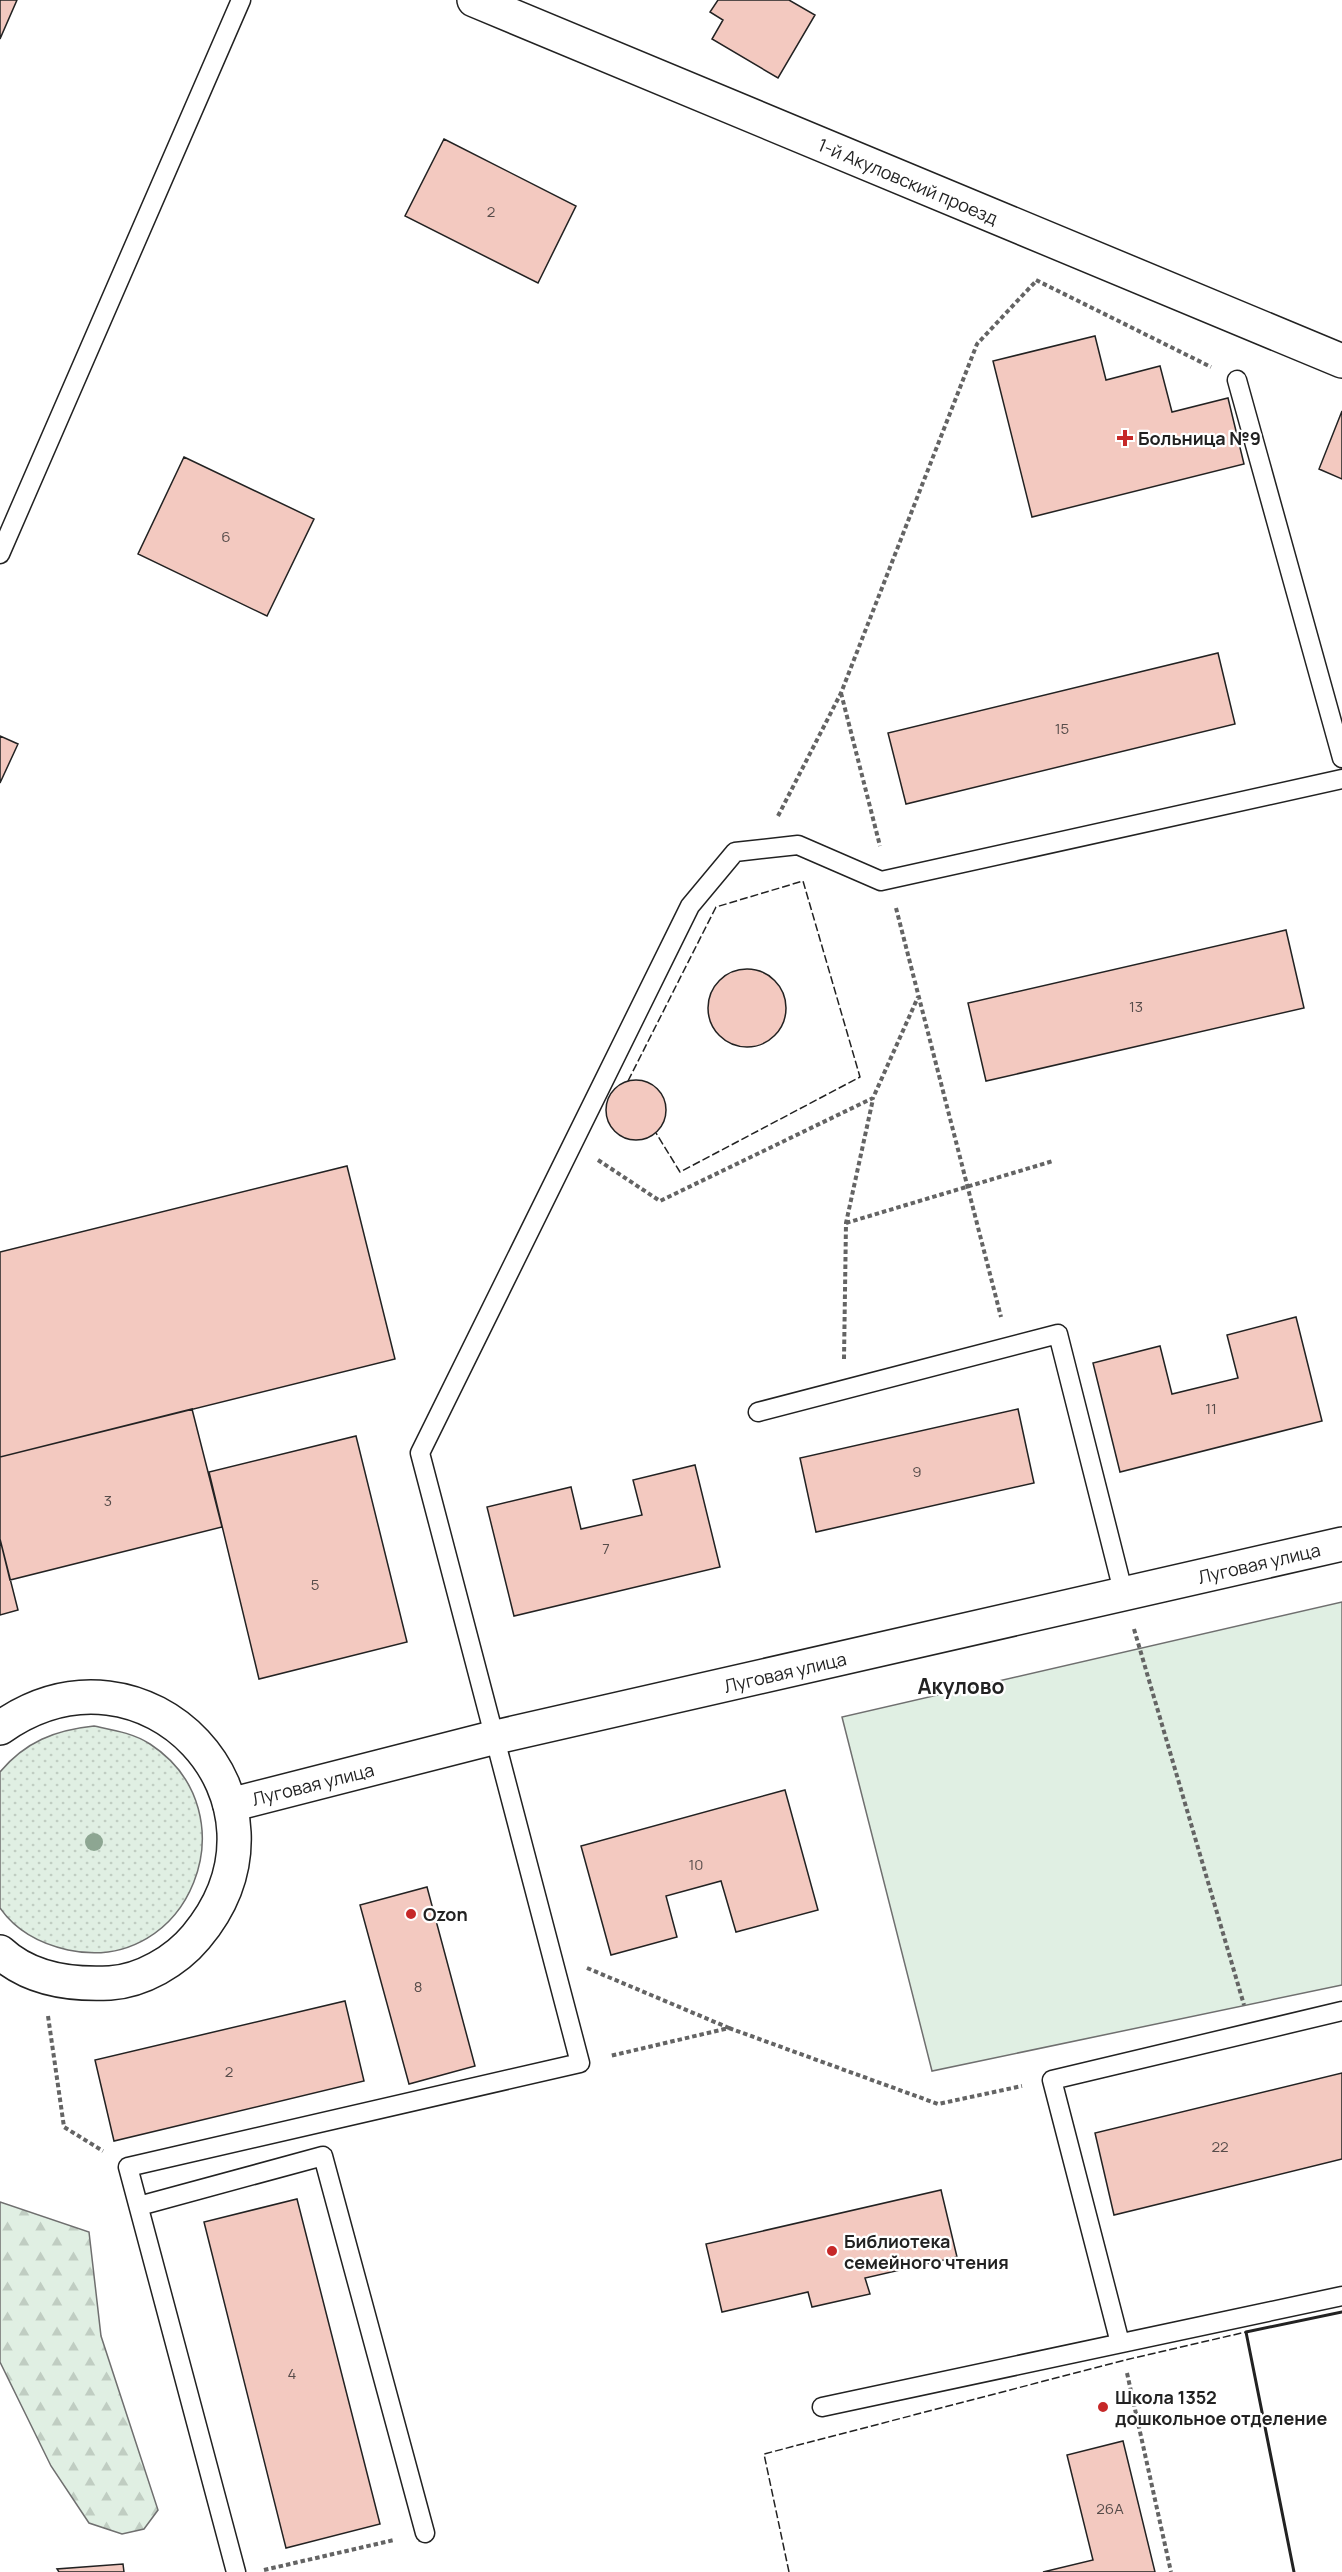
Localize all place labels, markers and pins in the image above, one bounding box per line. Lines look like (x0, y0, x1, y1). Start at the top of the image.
place label: Больница №9 (1138, 426, 1261, 450)
marker: Больница №9 (1116, 429, 1134, 447)
place label: Ozon (423, 1902, 468, 1926)
marker: Ozon (404, 1907, 418, 1921)
place label: Библиотека семейного чтения (844, 2229, 1009, 2274)
marker: Библиотека семейного чтения (825, 2244, 839, 2258)
place label: Школа 1352 дошкольное отделение (1115, 2385, 1327, 2430)
marker: Школа 1352 дошкольное отделение (1096, 2400, 1110, 2414)

